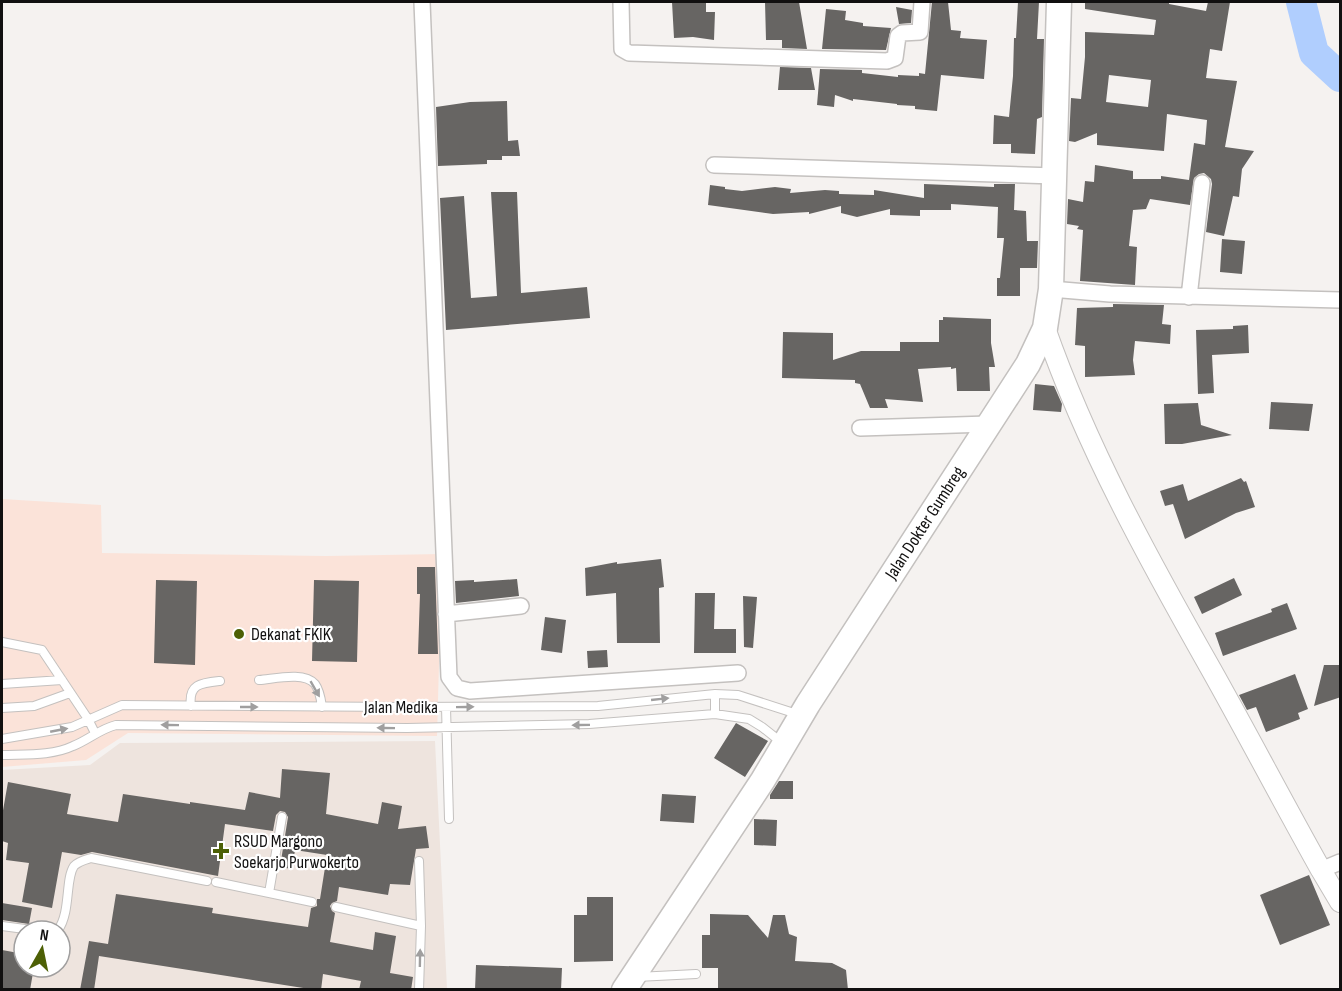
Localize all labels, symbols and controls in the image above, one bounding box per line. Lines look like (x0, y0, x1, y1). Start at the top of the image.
street label: Jalan Dokter Gumbreg (880, 463, 969, 584)
place label: Dekanat FKIK (251, 624, 332, 645)
marker: Dekanat FKIK (232, 627, 246, 641)
one-way arrow (310, 681, 320, 698)
one-way arrow (650, 694, 669, 704)
street label: Jalan Medika (363, 697, 438, 718)
one-way arrow (239, 702, 258, 712)
one-way arrow (455, 702, 474, 712)
one-way arrow (160, 720, 179, 730)
one-way arrow (571, 720, 590, 729)
one-way arrow (376, 723, 395, 733)
one-way arrow (50, 725, 69, 734)
place label: RSUD Margono Soekarjo Purwokerto (234, 831, 359, 873)
marker: RSUD Margono Soekarjo Purwokerto (212, 842, 230, 860)
north arrow (12, 919, 72, 979)
text: N (38, 926, 50, 946)
one-way arrow (415, 948, 425, 967)

